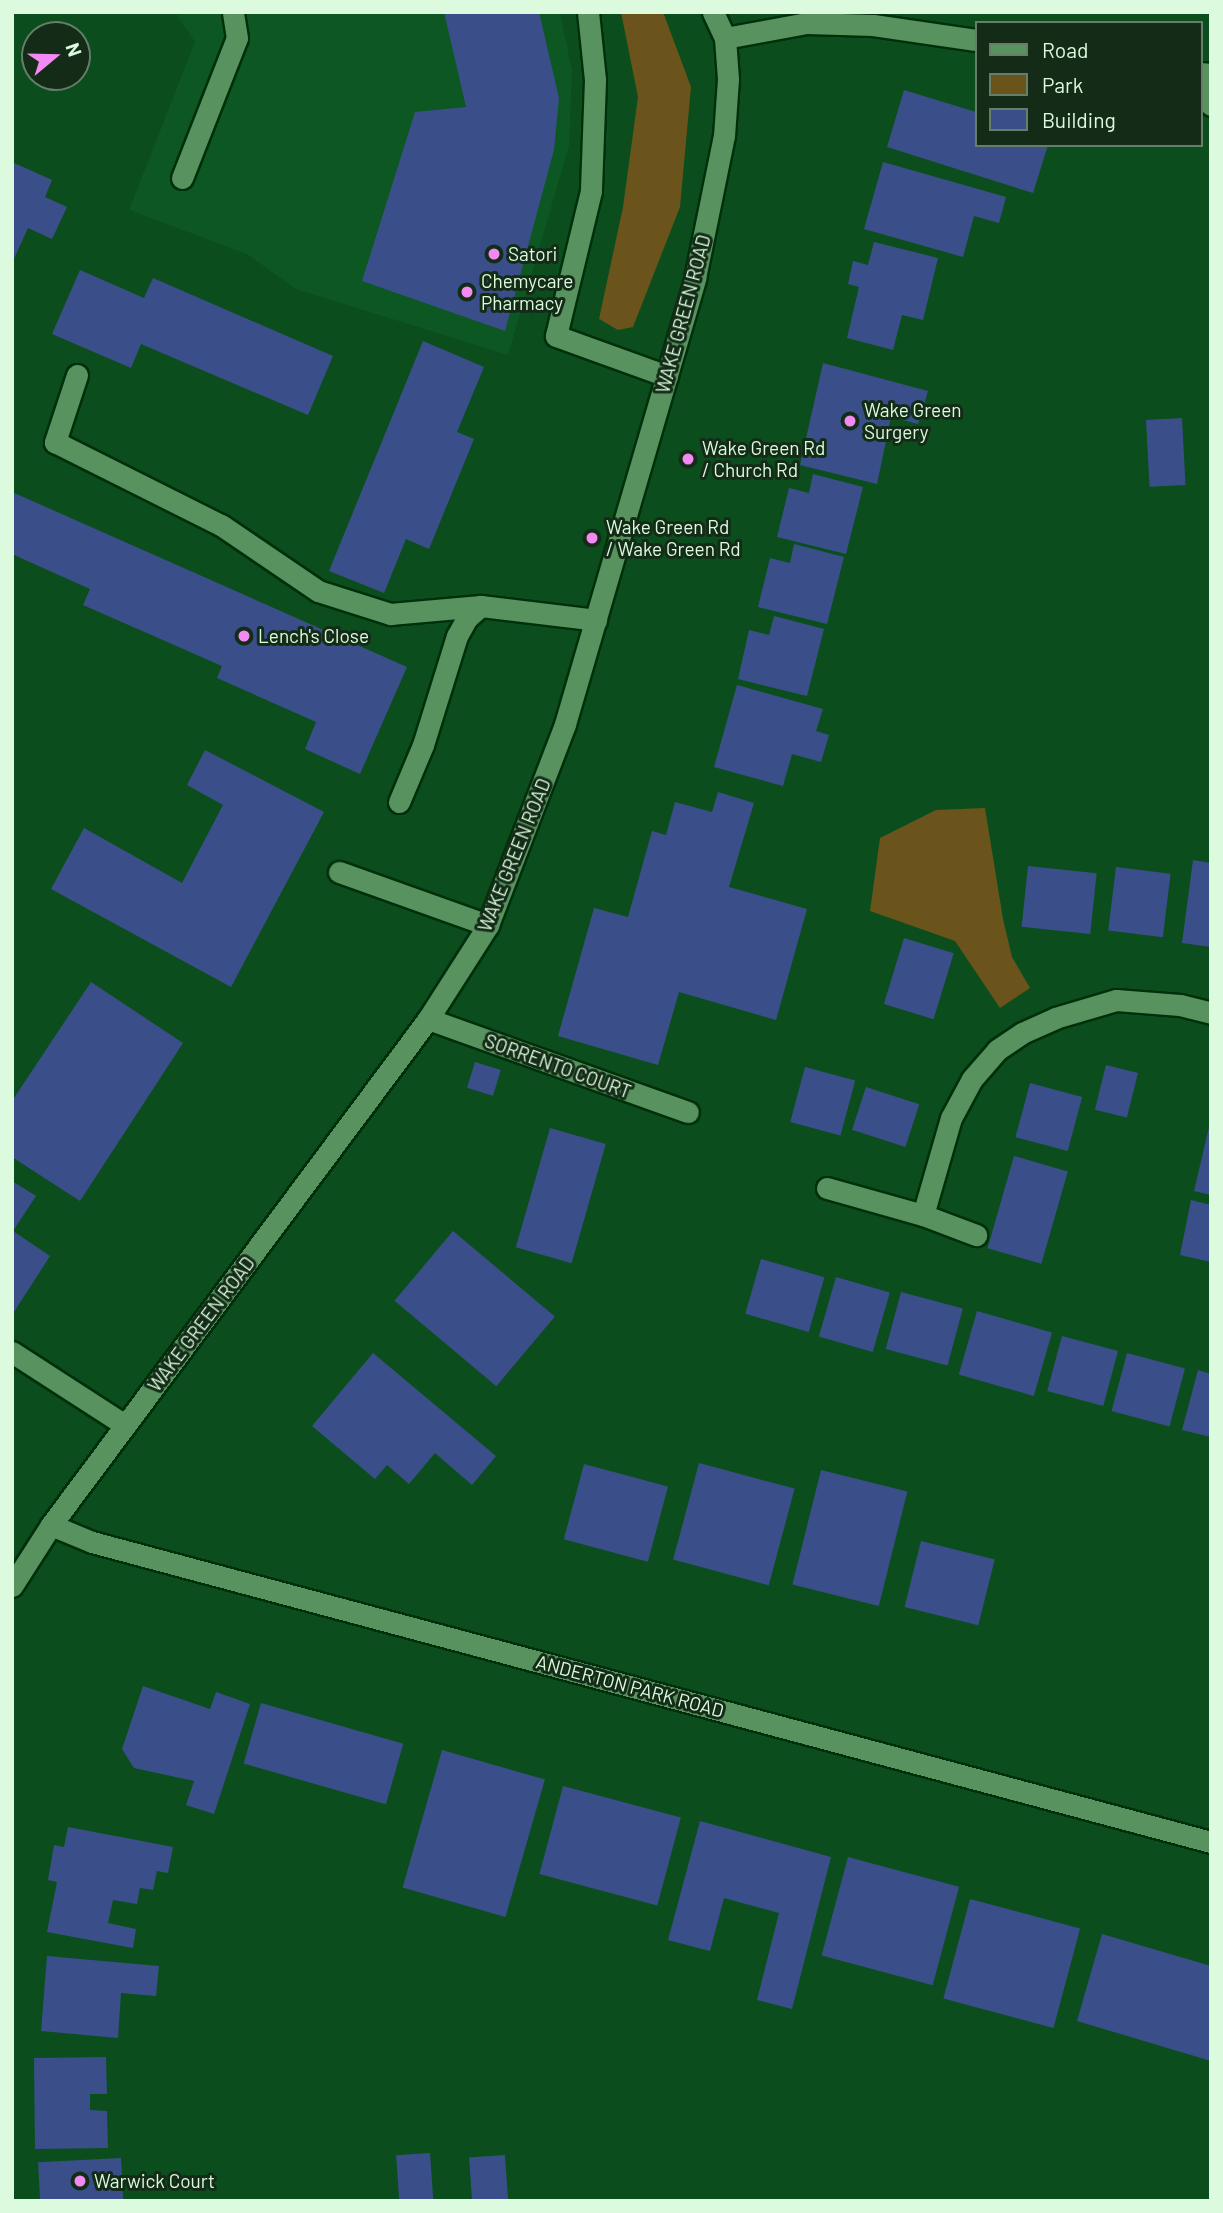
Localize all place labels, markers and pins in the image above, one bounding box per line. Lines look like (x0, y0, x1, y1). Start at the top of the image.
place label: Satori (508, 243, 557, 265)
marker: Satori (486, 246, 502, 262)
place label: Chemycare Pharmacy (481, 270, 573, 314)
marker: Chemycare Pharmacy (459, 284, 475, 300)
place label: Wake Green Surgery (864, 399, 962, 443)
marker: Wake Green Surgery (842, 413, 858, 429)
place label: Wake Green Rd / Church Rd (702, 437, 825, 481)
marker: Wake Green Rd / Church Rd (680, 451, 696, 467)
place label: Wake Green Rd / Wake Green Rd (606, 516, 741, 560)
marker: Wake Green Rd / Wake Green Rd (584, 530, 600, 546)
place label: Lench's Close (258, 625, 369, 647)
marker: Lench's Close (236, 628, 252, 644)
place label: Warwick Court (94, 2170, 215, 2192)
marker: Warwick Court (72, 2173, 88, 2189)

